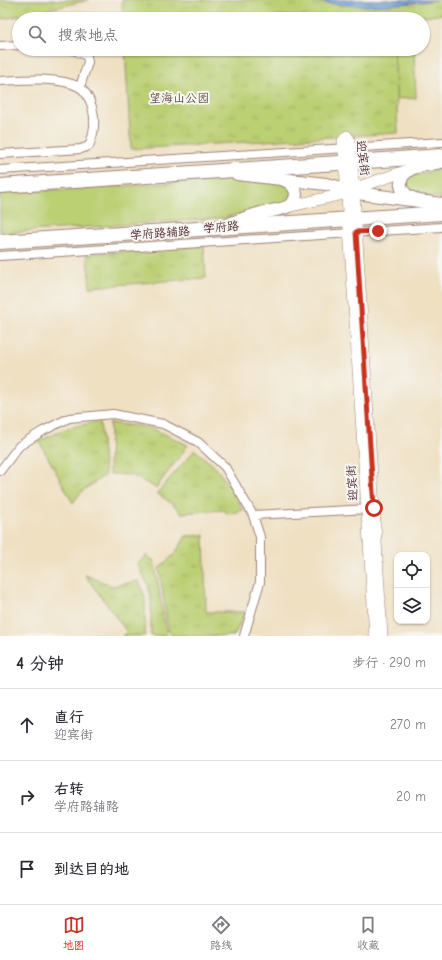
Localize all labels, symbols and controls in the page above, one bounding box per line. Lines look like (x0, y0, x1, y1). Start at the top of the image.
search box (12, 12, 430, 56)
icon: search (26, 23, 48, 45)
text: 搜索地点 (58, 26, 118, 44)
park label: 望海山公园 (149, 91, 209, 105)
street label: 迎宾街 (354, 139, 372, 177)
street label: 学府路 (203, 219, 239, 235)
route end (369, 222, 387, 240)
street label: 学府路辅路 (130, 224, 190, 242)
street label: 迎宾街 (344, 465, 360, 501)
route start (365, 499, 383, 517)
map controls (394, 552, 430, 624)
button: locate (394, 552, 430, 588)
button: layers (394, 588, 430, 624)
text: 4 分钟 (16, 654, 64, 673)
text: 步行 · 290 m (352, 655, 426, 670)
text: 直行 (54, 708, 84, 726)
icon: ahead (16, 714, 38, 736)
text: 270 m (390, 717, 426, 732)
text: 迎宾街 (54, 727, 93, 742)
text: 右转 (54, 780, 84, 798)
icon: right (16, 786, 38, 808)
text: 20 m (396, 789, 426, 804)
text: 学府路辅路 (54, 799, 119, 814)
icon: arrive (16, 858, 38, 880)
text: 到达目的地 (54, 860, 129, 878)
tab: 地图 (63, 914, 85, 952)
tab: 路线 (210, 914, 232, 952)
tab: 收藏 (357, 914, 379, 952)

